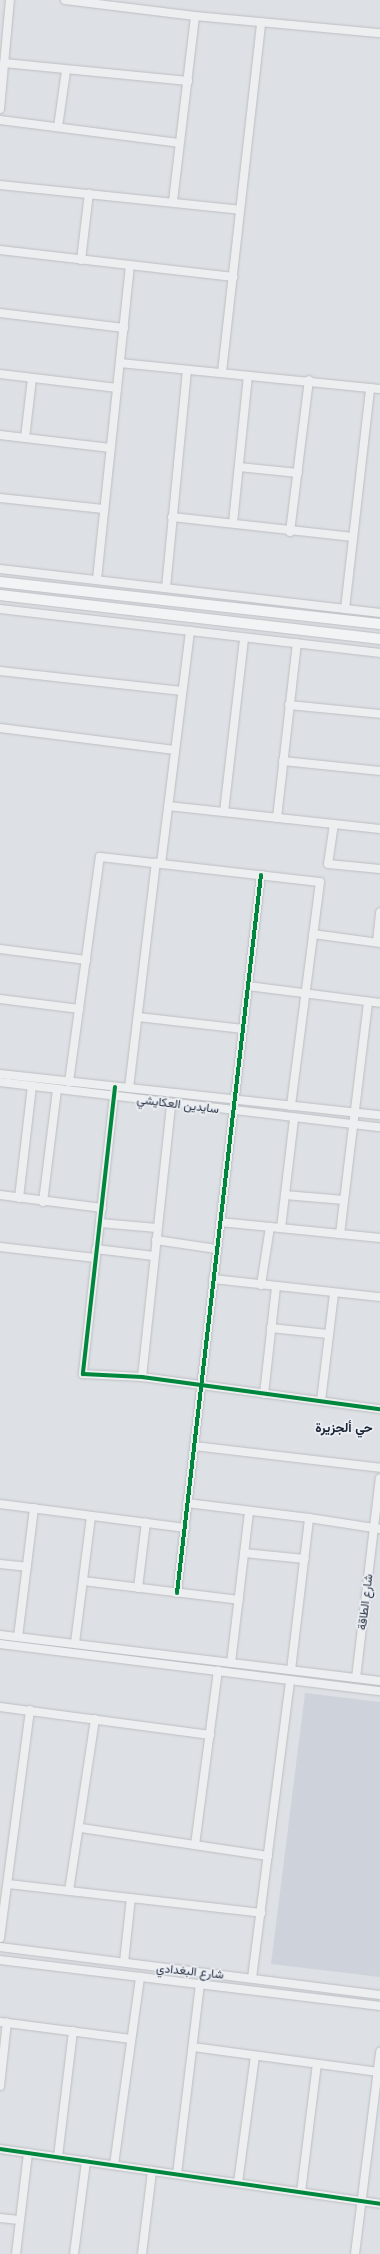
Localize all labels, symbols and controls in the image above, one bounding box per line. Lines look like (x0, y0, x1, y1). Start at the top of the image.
street label: سايدين العكايشي (136, 1092, 220, 1116)
district label: حي ألجزيرة (315, 1419, 373, 1435)
street label: شارع الطاقة (354, 1573, 376, 1631)
street label: شارع البغدادي (155, 1960, 225, 1982)

